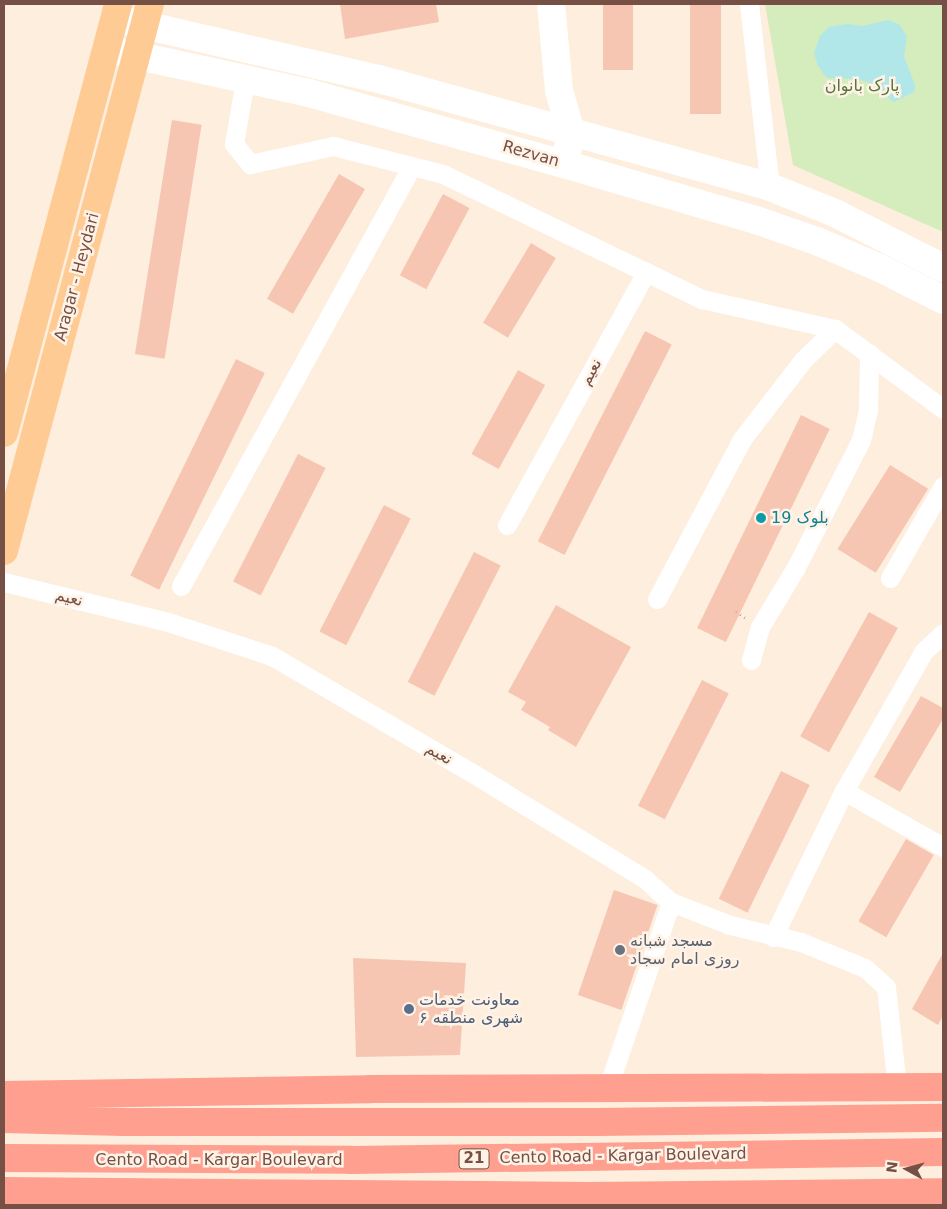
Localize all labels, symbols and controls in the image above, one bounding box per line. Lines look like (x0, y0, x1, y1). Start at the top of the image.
park label: پارک بانوان (825, 76, 899, 96)
street label: Rezvan (500, 137, 562, 171)
street label: Aragar - Heydari (51, 211, 103, 343)
street label: نعیم (576, 355, 606, 389)
place label: بلوک 19 (771, 508, 829, 528)
marker: بلوک 19 (755, 512, 767, 524)
street label: نعیم (53, 585, 85, 611)
street label: نعیم (422, 739, 456, 769)
place label: مسجد شبانه روزی امام سجاد (630, 931, 739, 969)
marker: مسجد شبانه روزی امام سجاد (614, 944, 626, 956)
place label: معاونت خدمات شهری منطقه ۶ (419, 990, 523, 1028)
marker: معاونت خدمات شهری منطقه ۶ (403, 1003, 415, 1015)
street label: Cento Road - Kargar Boulevard (499, 1144, 747, 1168)
north arrow (882, 1144, 932, 1194)
road number: 21 (458, 1146, 490, 1172)
street label: Cento Road - Kargar Boulevard (95, 1150, 343, 1170)
text: N (883, 1160, 901, 1174)

